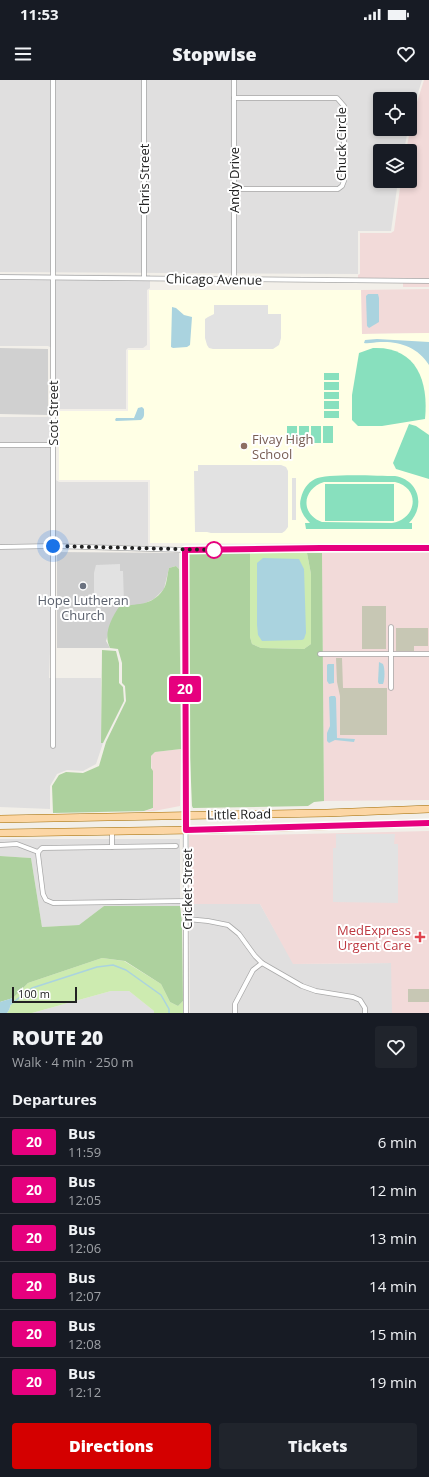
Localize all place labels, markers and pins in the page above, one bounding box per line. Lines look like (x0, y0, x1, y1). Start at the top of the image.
place label: Fivay High School (252, 430, 314, 463)
marker: Fivay High School (239, 441, 249, 451)
unlabelled marker (205, 541, 223, 559)
marker: Hope Lutheran Church (78, 581, 88, 591)
place label: Hope Lutheran Church (37, 591, 129, 624)
place label: MedExpress Urgent Care (337, 921, 411, 954)
marker: MedExpress Urgent Care (414, 931, 426, 943)

